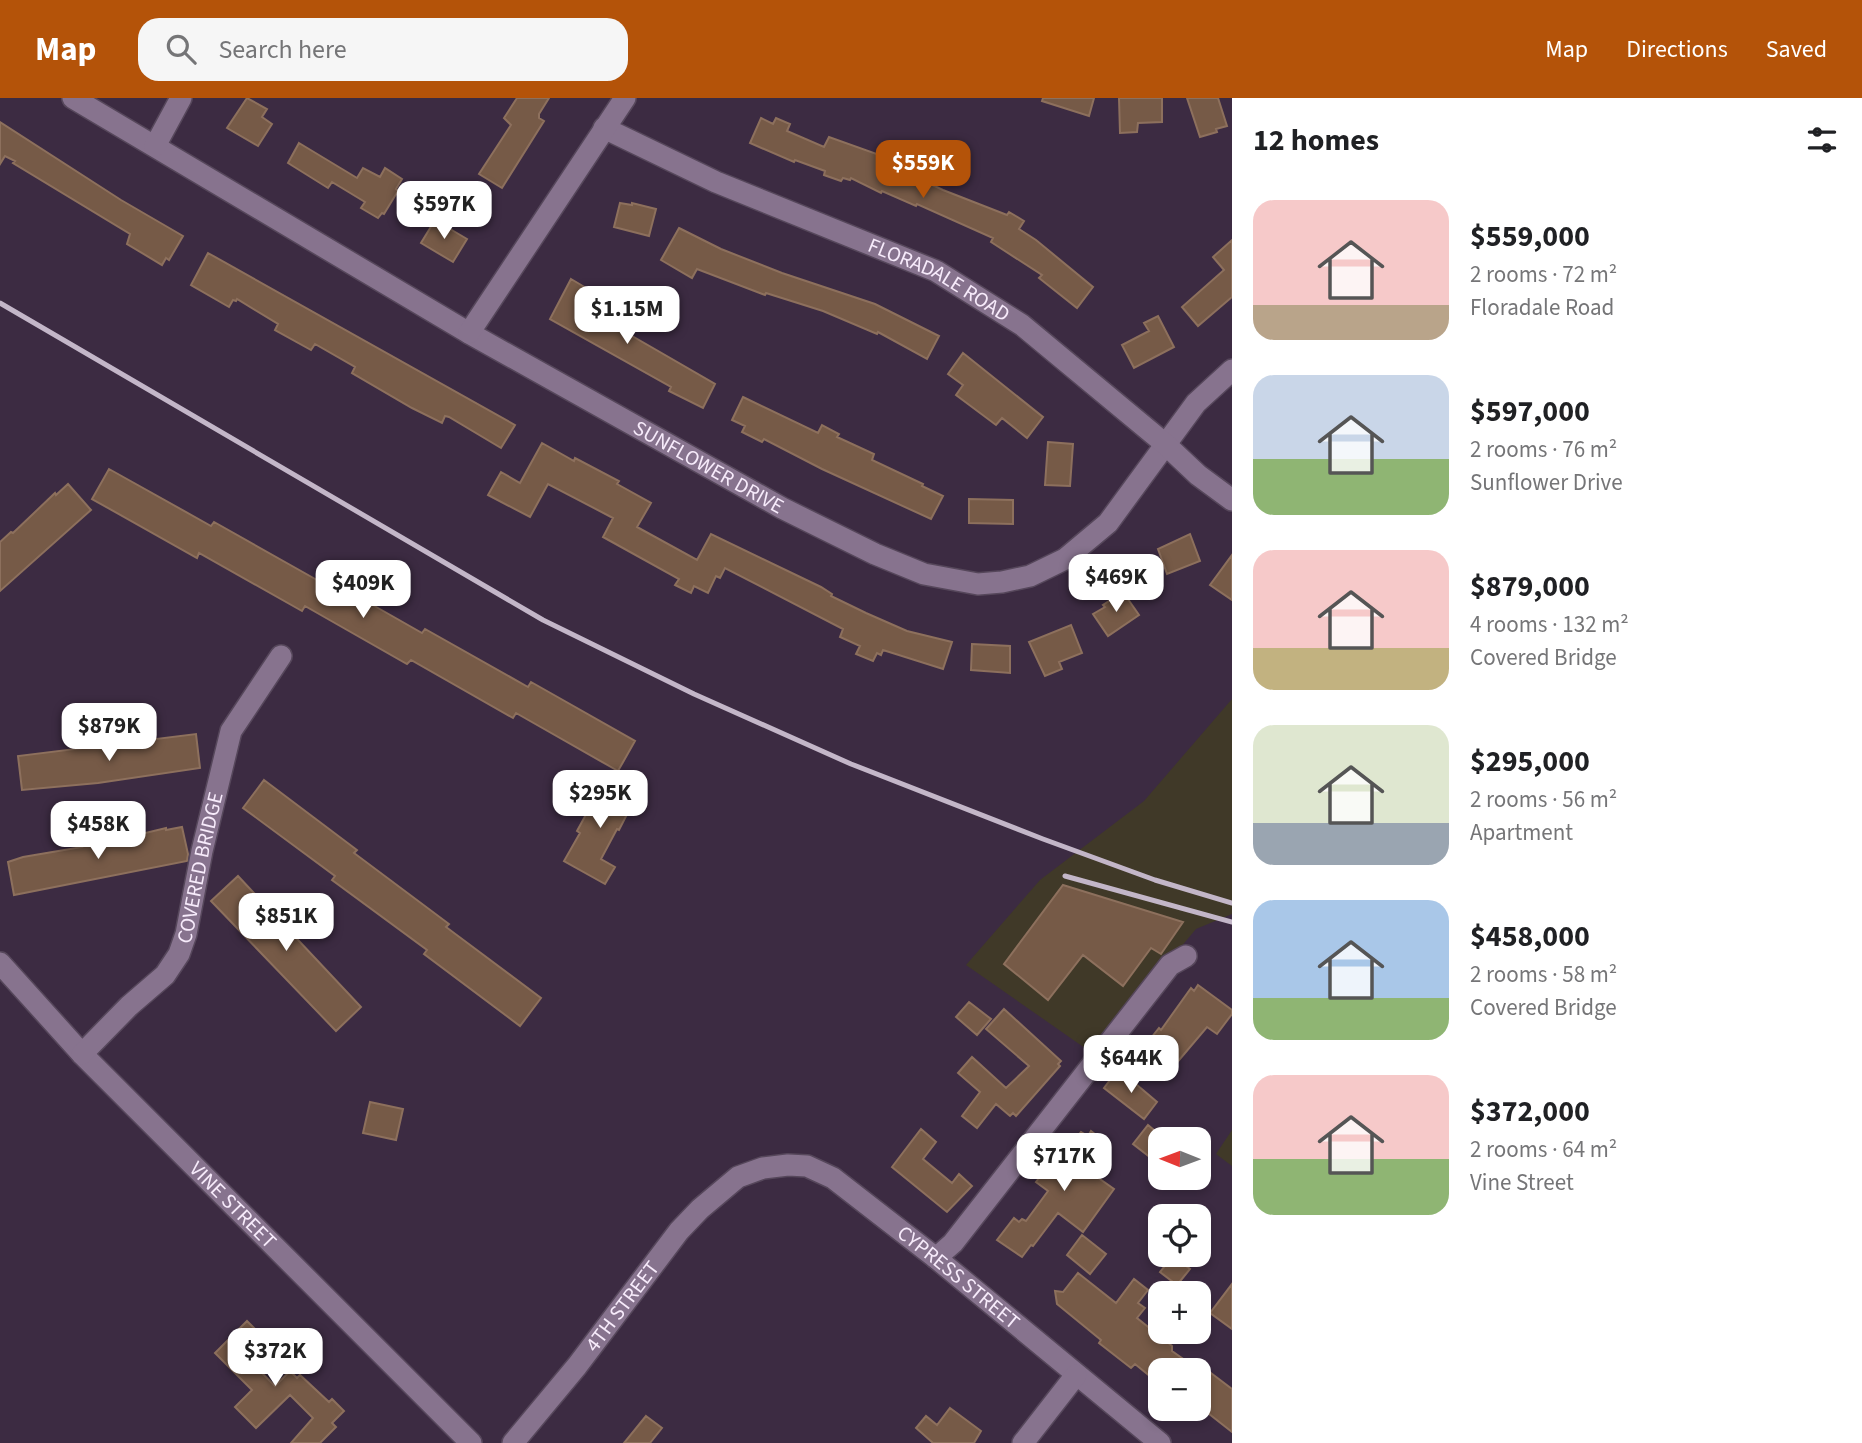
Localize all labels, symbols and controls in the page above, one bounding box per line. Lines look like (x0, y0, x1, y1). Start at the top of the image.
search box (138, 18, 628, 81)
text: Map (35, 26, 96, 73)
icon: search (162, 30, 200, 68)
text: Search here (218, 31, 347, 68)
text: Map (1545, 32, 1588, 67)
text: Directions (1626, 32, 1728, 67)
text: Saved (1766, 32, 1827, 67)
text: 12 homes (1253, 119, 1379, 162)
icon: filters (1803, 121, 1841, 159)
pin: $559K (874, 140, 972, 200)
text: $559K (892, 146, 954, 179)
pin: $597K (395, 181, 493, 241)
text: $597K (413, 187, 475, 220)
text: $559,000 (1470, 215, 1590, 258)
icon: home (1309, 228, 1393, 312)
street label: FLORADALE ROAD (864, 230, 1016, 329)
text: 2 rooms · 72 m² (1470, 258, 1617, 291)
pin: $1.15M (570, 286, 684, 346)
text: Floradale Road (1470, 291, 1614, 324)
text: $1.15M (590, 292, 664, 325)
text: $597,000 (1470, 390, 1590, 433)
icon: home (1309, 403, 1393, 487)
street label: SUNFLOWER DRIVE (628, 413, 789, 521)
text: 2 rooms · 76 m² (1470, 433, 1617, 466)
text: Sunflower Drive (1470, 466, 1623, 499)
pin: $469K (1067, 554, 1165, 614)
pin: $409K (314, 560, 412, 620)
text: $469K (1085, 560, 1147, 593)
text: $879,000 (1470, 565, 1590, 608)
text: $409K (332, 566, 394, 599)
icon: home (1309, 578, 1393, 662)
text: 4 rooms · 132 m² (1470, 608, 1629, 641)
text: Covered Bridge (1470, 641, 1617, 674)
pin: $879K (60, 704, 158, 763)
text: $879K (78, 709, 140, 742)
text: $295,000 (1470, 740, 1590, 783)
icon: home (1309, 753, 1393, 837)
pin: $295K (551, 770, 649, 830)
text: $295K (569, 776, 631, 809)
text: 2 rooms · 56 m² (1470, 783, 1617, 816)
street label: COVERED BRIDGE (169, 789, 231, 948)
pin: $458K (49, 802, 147, 861)
text: $458K (67, 807, 129, 840)
text: Apartment (1470, 816, 1573, 849)
pin: $851K (237, 894, 335, 953)
text: $851K (255, 899, 317, 932)
text: $458,000 (1470, 915, 1590, 958)
icon: home (1309, 928, 1393, 1012)
text: 2 rooms · 58 m² (1470, 958, 1617, 991)
text: Covered Bridge (1470, 991, 1617, 1024)
pin: $644K (1082, 1035, 1180, 1095)
text: $644K (1100, 1041, 1162, 1074)
text: $372,000 (1470, 1090, 1590, 1133)
icon: home (1309, 1103, 1393, 1187)
north arrow (1148, 1127, 1211, 1190)
map controls (1148, 1127, 1211, 1421)
text: 2 rooms · 64 m² (1470, 1133, 1617, 1166)
pin: $717K (1015, 1134, 1113, 1193)
text: $717K (1033, 1139, 1095, 1172)
street label: VINE STREET (183, 1155, 283, 1255)
text: Vine Street (1470, 1166, 1574, 1199)
button: locate (1148, 1204, 1211, 1267)
street label: CYPRESS STREET (891, 1218, 1027, 1336)
street label: 4TH STREET (578, 1255, 666, 1358)
button: + (1148, 1281, 1211, 1344)
pin: $372K (226, 1328, 324, 1388)
text: $372K (244, 1334, 306, 1367)
button: − (1148, 1358, 1211, 1421)

